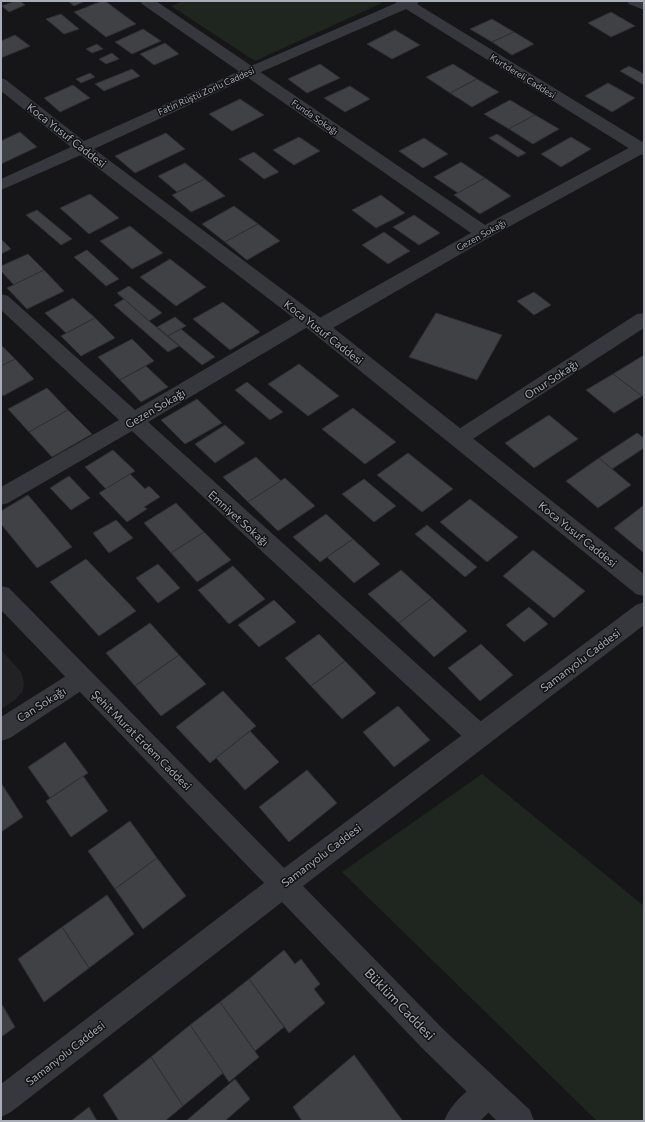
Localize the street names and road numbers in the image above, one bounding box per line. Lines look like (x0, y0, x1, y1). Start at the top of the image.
street label: Kurtdereli Caddesi (488, 51, 558, 101)
street label: Fatin Rüştü Zorlu Caddesi (156, 65, 256, 117)
street label: Funda Sokağı (290, 97, 340, 137)
street label: Koca Yusuf Caddesi (25, 100, 109, 170)
street label: Gezen Sokağı (454, 217, 508, 253)
street label: Koca Yusuf Caddesi (282, 297, 366, 367)
street label: Onur Sokağı (522, 357, 580, 401)
street label: Gezen Sokağı (123, 386, 187, 430)
street label: Emniyet Sokağı (206, 488, 272, 548)
street label: Koca Yusuf Caddesi (536, 499, 620, 570)
street label: Samanyolu Caddesi (538, 626, 623, 694)
street label: Can Sokağı (14, 684, 68, 724)
street label: Şehit Murat Erdem Caddesi (89, 687, 195, 793)
street label: Samanyolu Caddesi (279, 821, 364, 889)
street label: Büklüm Caddesi (362, 965, 438, 1043)
street label: Samanyolu Caddesi (23, 1018, 107, 1088)

